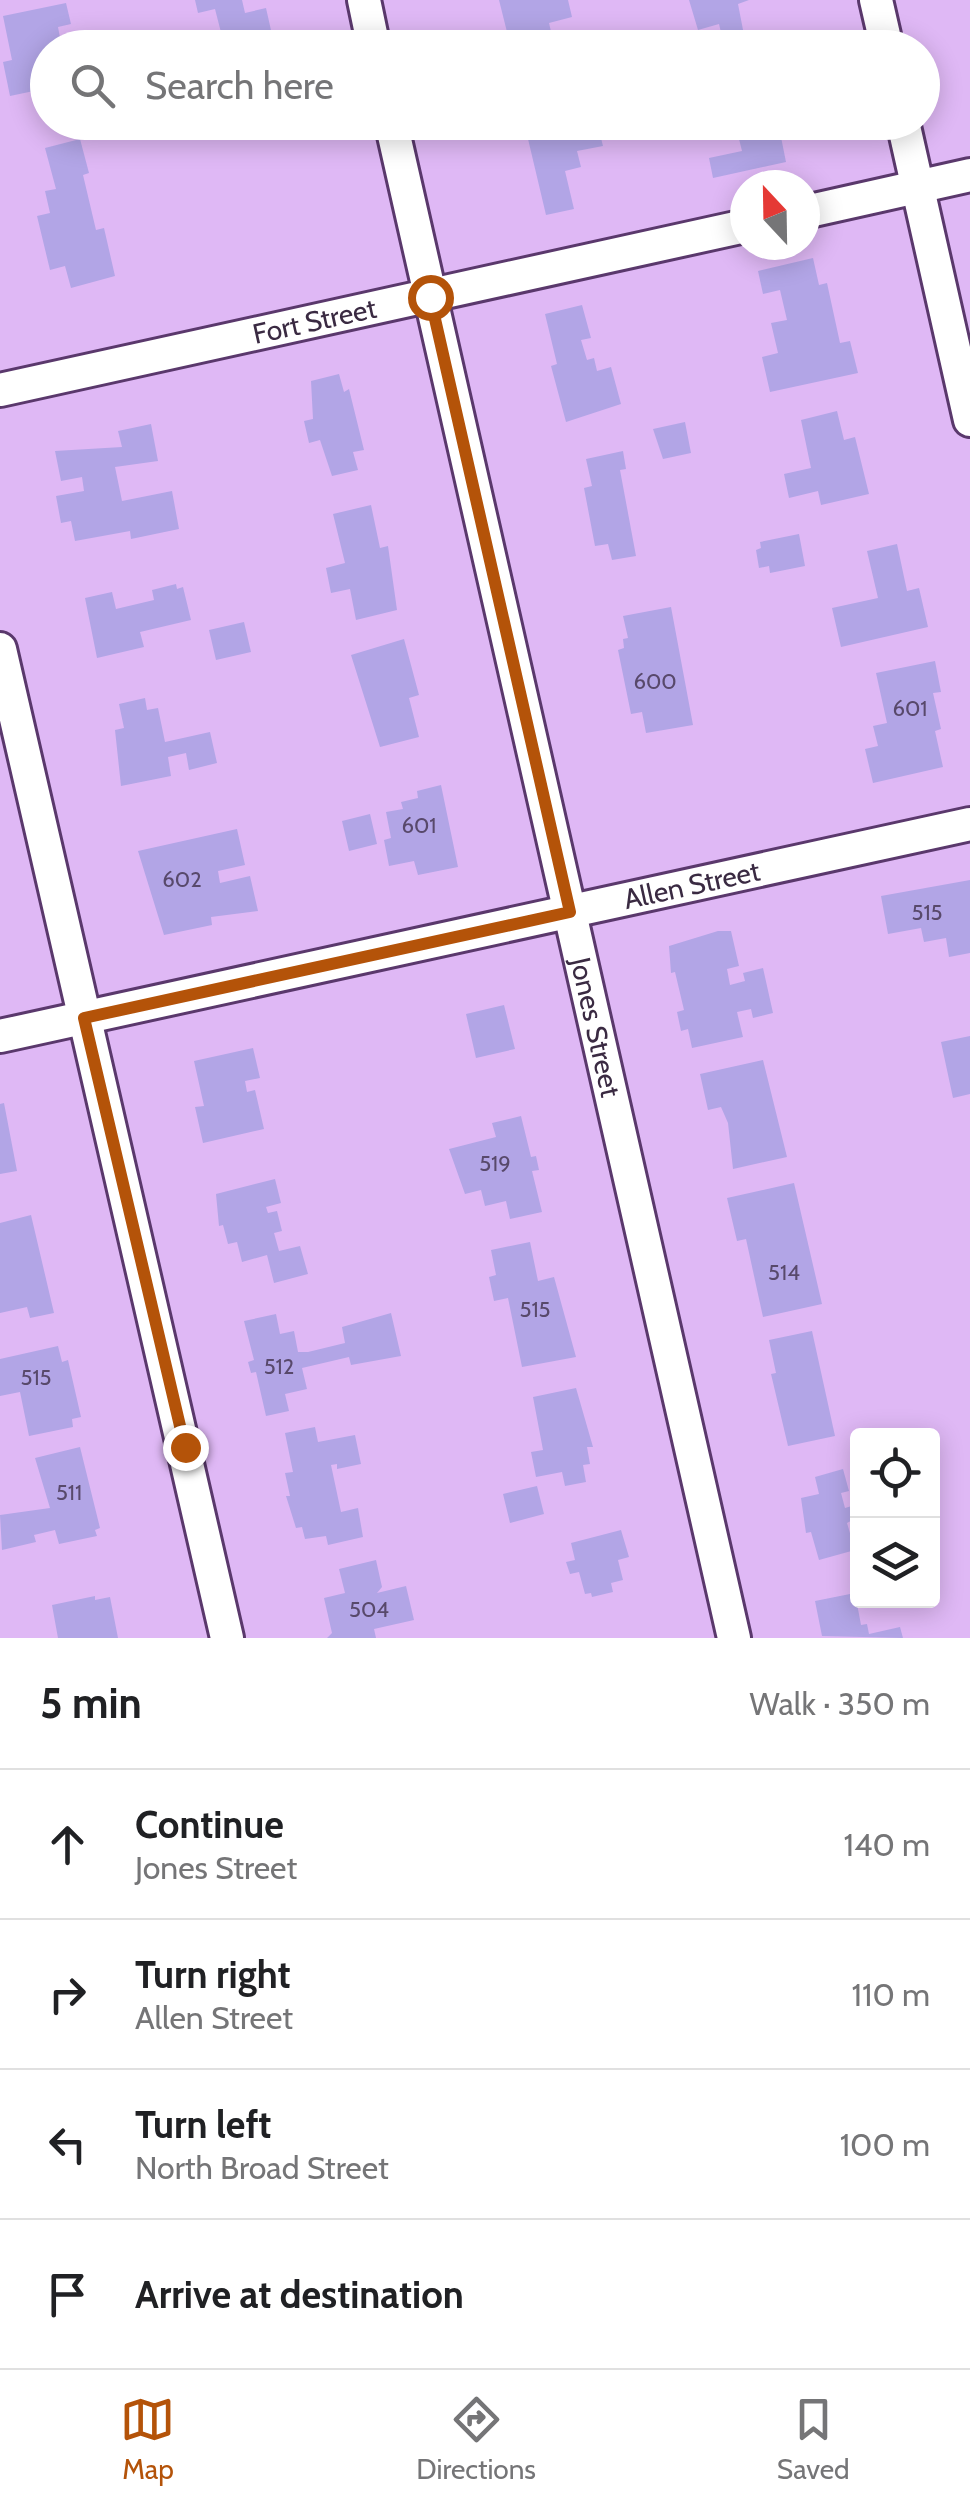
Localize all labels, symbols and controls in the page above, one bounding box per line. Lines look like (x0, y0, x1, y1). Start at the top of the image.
search box (30, 30, 940, 140)
icon: search (65, 58, 120, 113)
text: Search here (145, 62, 334, 109)
north arrow (730, 170, 820, 260)
route start (408, 275, 454, 321)
street label: Fort Street (250, 291, 379, 351)
house number: 600 (633, 668, 677, 695)
house number: 601 (892, 695, 928, 722)
house number: 601 (401, 812, 437, 839)
street label: Allen Street (620, 853, 763, 916)
house number: 602 (162, 866, 202, 893)
house number: 515 (912, 899, 942, 926)
street label: Jones Street (563, 953, 628, 1100)
house number: 519 (479, 1150, 511, 1177)
house number: 514 (768, 1259, 800, 1286)
house number: 515 (520, 1296, 550, 1323)
house number: 512 (264, 1353, 294, 1380)
house number: 515 (21, 1364, 51, 1391)
route end (163, 1425, 209, 1471)
map controls (850, 1428, 940, 1608)
button: locate (850, 1428, 940, 1518)
house number: 511 (56, 1479, 82, 1506)
button: layers (850, 1518, 940, 1608)
house number: 504 (349, 1596, 389, 1623)
text: 5 min (40, 1677, 142, 1729)
text: Walk · 350 m (750, 1684, 930, 1723)
text: Continue (135, 1801, 284, 1848)
icon: ahead (40, 1817, 95, 1872)
text: 140 m (843, 1825, 930, 1864)
text: Jones Street (135, 1848, 297, 1887)
text: Turn right (135, 1951, 291, 1998)
icon: right (40, 1967, 95, 2022)
text: 110 m (852, 1975, 930, 2014)
text: Allen Street (135, 1998, 293, 2037)
text: Turn left (135, 2101, 271, 2148)
icon: left (40, 2117, 95, 2172)
text: 100 m (840, 2125, 930, 2164)
text: North Broad Street (135, 2148, 389, 2187)
icon: arrive (40, 2267, 95, 2322)
text: Arrive at destination (135, 2271, 464, 2318)
tab: Map (120, 2392, 175, 2486)
tab: Directions (416, 2392, 536, 2486)
tab: Saved (777, 2392, 850, 2486)

